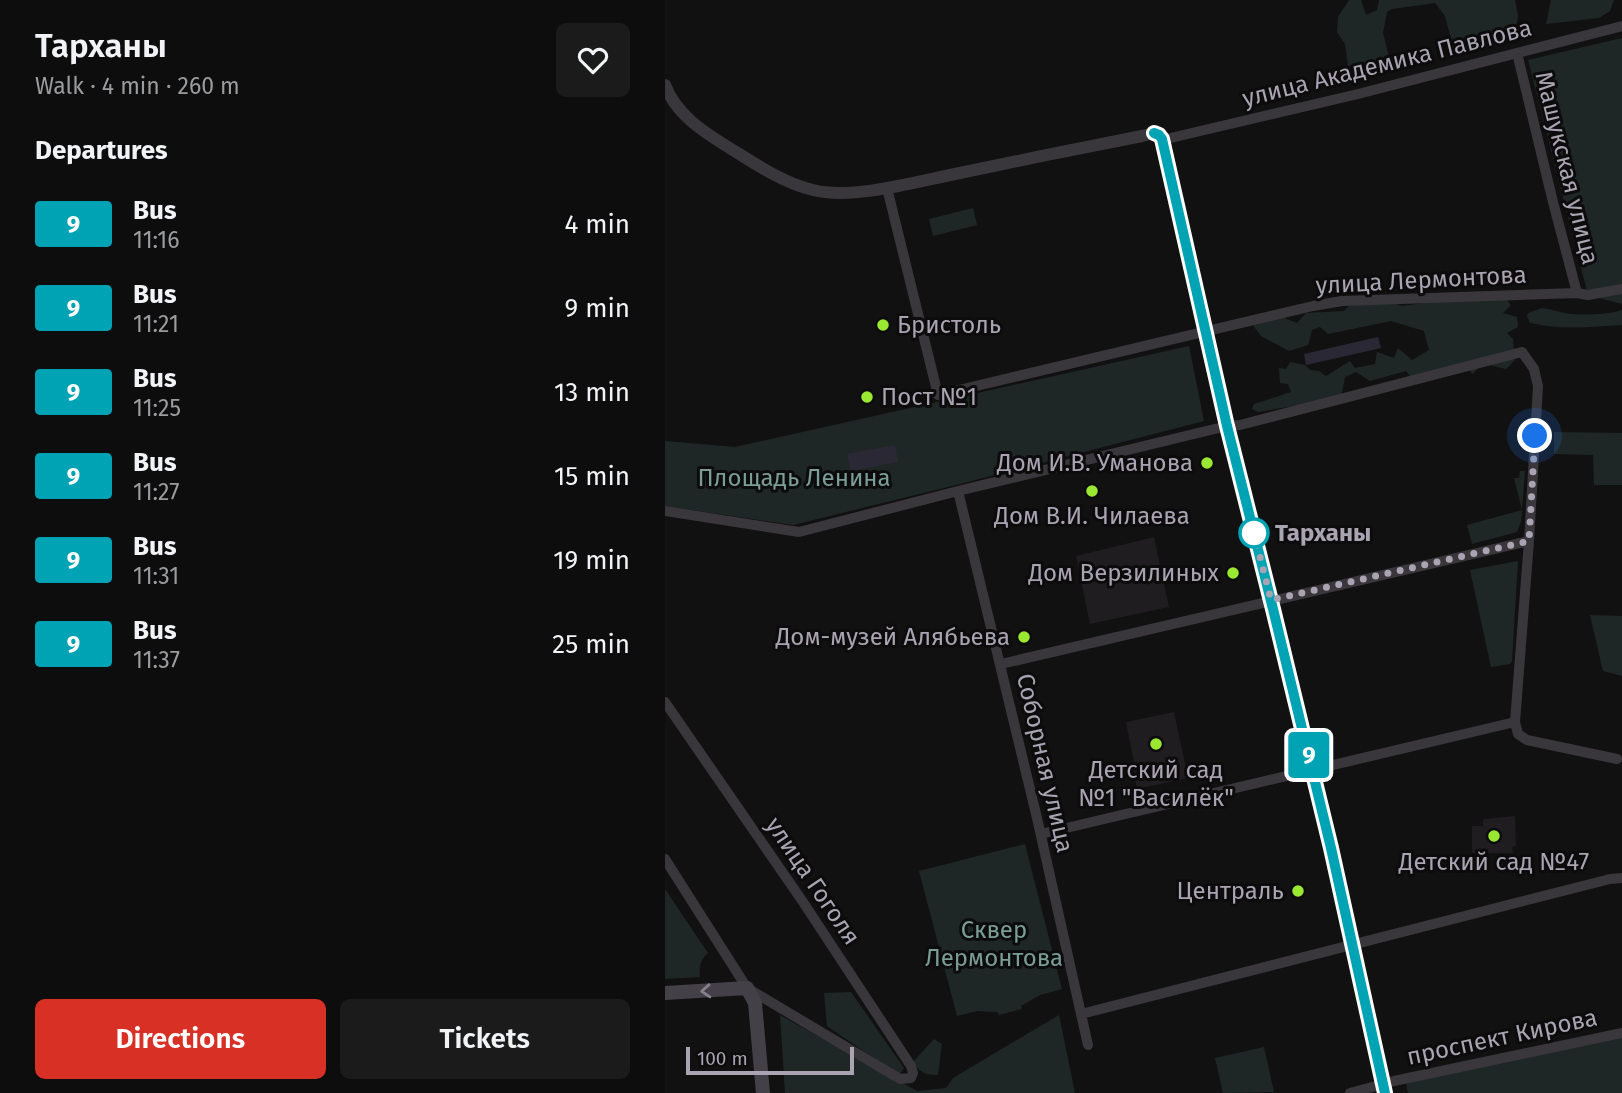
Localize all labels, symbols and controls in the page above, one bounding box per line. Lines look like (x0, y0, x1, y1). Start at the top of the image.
street label: улица Академика Павлова (1239, 13, 1535, 113)
button: heart (556, 23, 630, 97)
text: Тарханы (35, 26, 167, 66)
street label: Машукская улица (1529, 69, 1605, 267)
text: Walk · 4 min · 260 m (35, 72, 240, 100)
text: Departures (35, 135, 168, 166)
text: Bus (133, 195, 176, 226)
text: 4 min (564, 209, 630, 240)
text: 9 (67, 210, 80, 238)
text: 11:16 (133, 226, 179, 254)
street label: улица Лермонтова (1315, 260, 1527, 300)
text: Bus (133, 279, 176, 310)
text: 9 min (565, 293, 630, 324)
text: 9 (67, 294, 80, 322)
text: 11:21 (133, 310, 179, 338)
place label: Бристоль (897, 311, 1001, 339)
marker: Бристоль (875, 317, 891, 333)
text: Bus (133, 363, 176, 394)
text: 13 min (554, 377, 630, 408)
text: 9 (67, 378, 80, 406)
place label: Пост №1 (881, 383, 977, 411)
marker: Пост №1 (859, 389, 875, 405)
text: 11:25 (133, 394, 181, 422)
your location (1517, 418, 1552, 453)
text: Bus (133, 447, 176, 478)
place label: Дом И.В. Уманова (996, 449, 1193, 477)
marker: Дом И.В. Уманова (1199, 455, 1215, 471)
text: 15 min (554, 461, 630, 492)
text: 9 (67, 462, 80, 490)
park label: Площадь Ленина (697, 464, 891, 492)
text: 11:27 (133, 478, 179, 506)
marker: Дом В.И. Чилаева (1084, 483, 1100, 499)
place label: Дом В.И. Чилаева (993, 502, 1190, 530)
marker: Тарханы (1239, 518, 1269, 548)
place label: Тарханы (1275, 519, 1371, 547)
text: Bus (133, 531, 176, 562)
text: 19 min (553, 545, 630, 576)
text: 9 (67, 546, 80, 574)
place label: Дом Верзилиных (1027, 559, 1219, 587)
text: 11:31 (133, 562, 179, 590)
marker: Дом Верзилиных (1225, 565, 1241, 581)
text: Bus (133, 615, 176, 646)
place label: Дом-музей Алябьева (775, 623, 1010, 651)
text: 25 min (552, 629, 630, 660)
marker: Дом-музей Алябьева (1016, 629, 1032, 645)
text: 9 (67, 630, 80, 658)
text: 11:37 (133, 646, 180, 674)
street label: Соборная улица (1011, 671, 1079, 855)
line badge: 9 (1286, 732, 1332, 778)
marker: Детский сад №1 "Василёк" (1148, 736, 1164, 752)
text: 9 (1302, 741, 1316, 769)
place label: Детский сад №1 "Василёк" (1078, 756, 1234, 812)
street label: улица Гоголя (760, 812, 866, 950)
marker: Детский сад №47 (1486, 828, 1502, 844)
place label: Детский сад №47 (1398, 848, 1589, 876)
place label: Централь (1177, 877, 1284, 905)
marker: Централь (1290, 883, 1306, 899)
park label: Сквер Лермонтова (925, 916, 1063, 972)
one-way arrow (700, 983, 711, 998)
button: Directions (35, 999, 326, 1079)
button: Tickets (340, 999, 630, 1079)
street label: проспект Кирова (1404, 1003, 1600, 1071)
scale bar (686, 1044, 854, 1076)
text: 100 m (697, 1047, 748, 1070)

